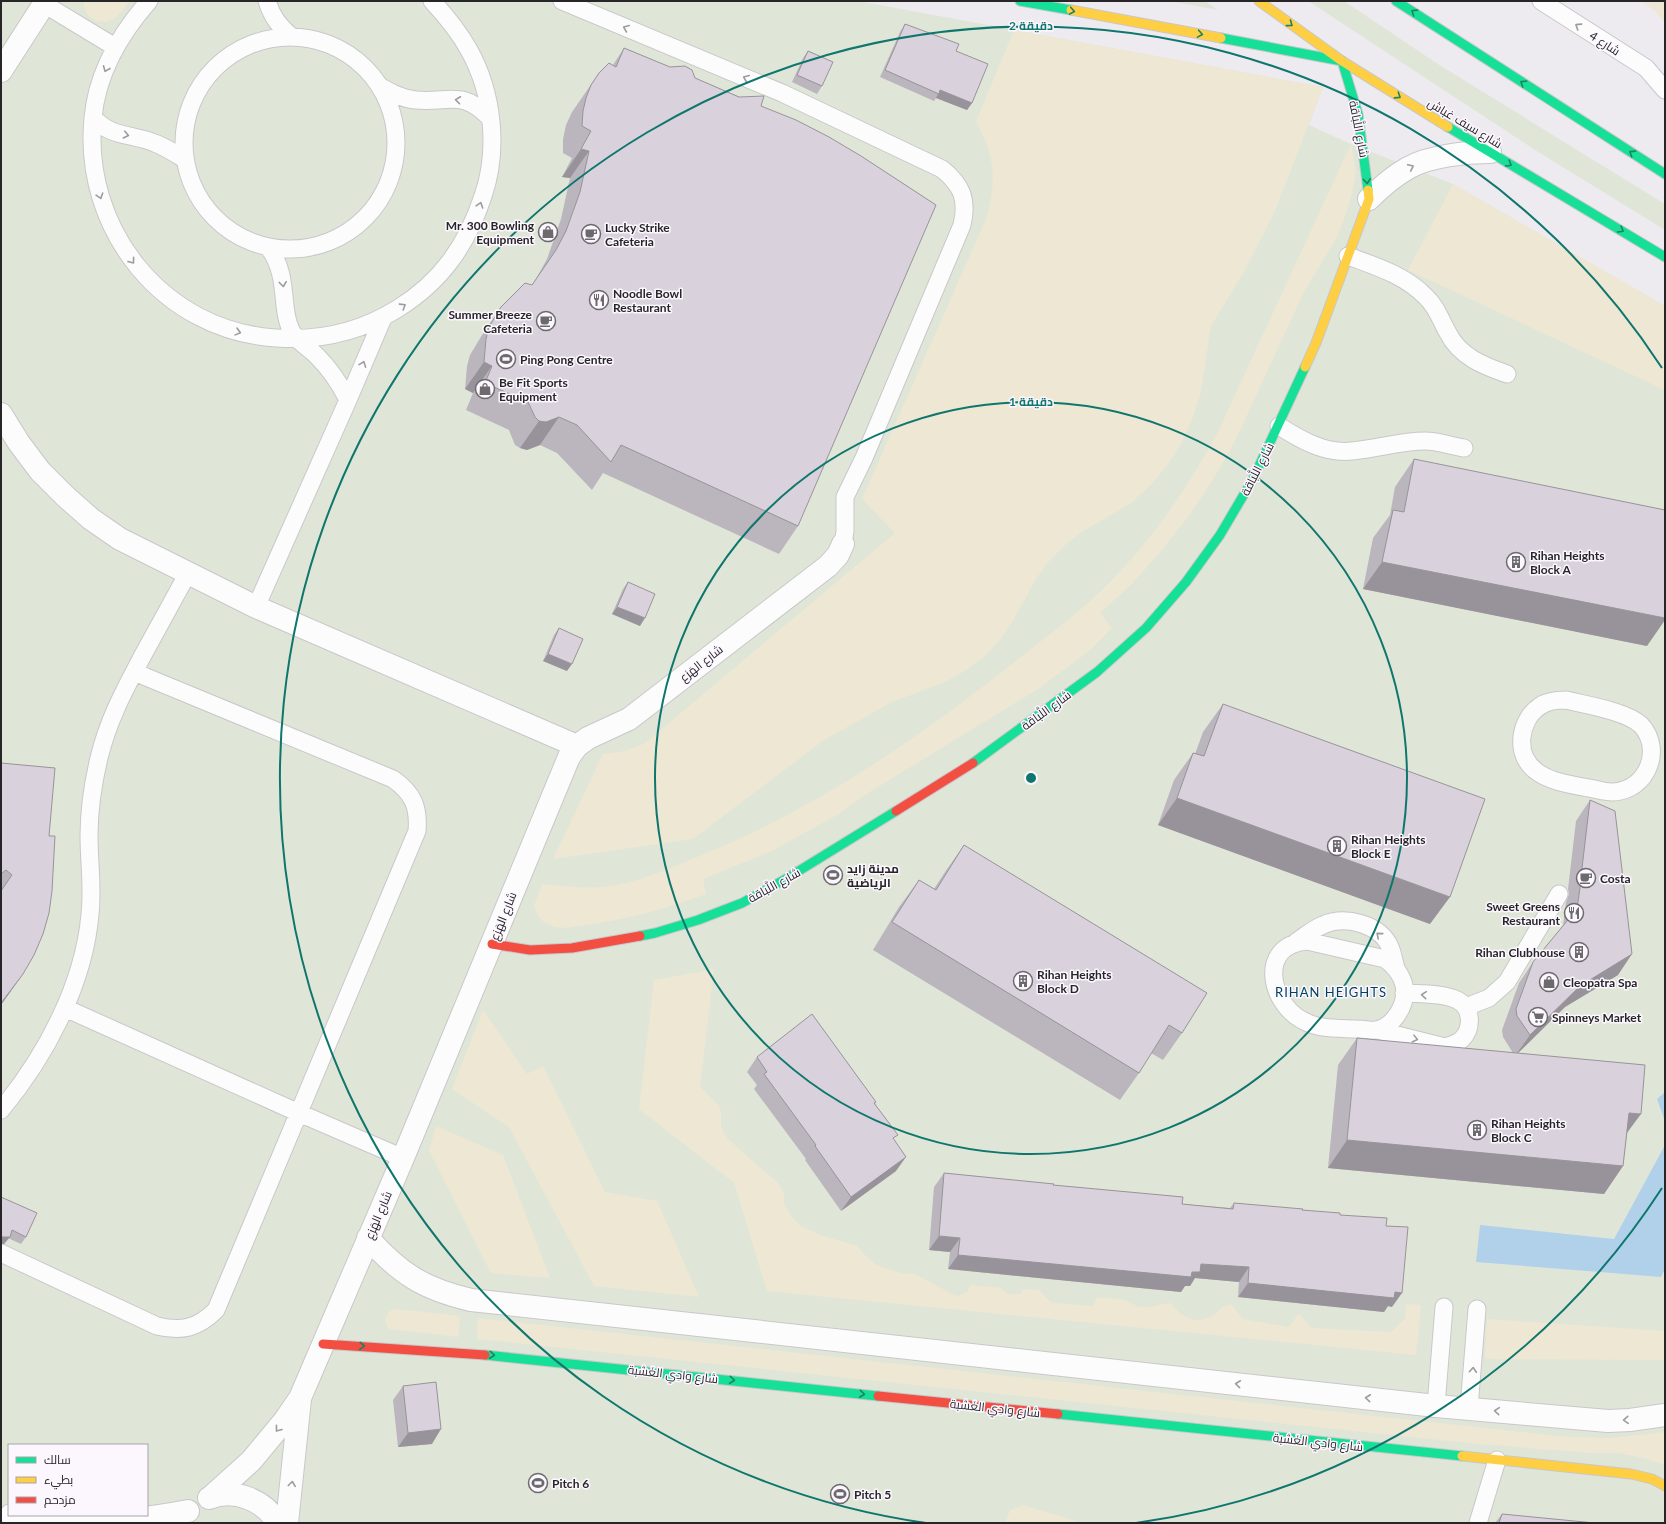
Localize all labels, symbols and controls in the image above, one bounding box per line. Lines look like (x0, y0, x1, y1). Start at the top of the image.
one-way arrow (1069, 6, 1075, 14)
one-way arrow (1411, 10, 1418, 17)
text: 2 دقيقة (1009, 18, 1053, 33)
one-way arrow (1286, 19, 1293, 26)
one-way arrow (1576, 23, 1583, 30)
one-way arrow (623, 25, 631, 33)
street label: شارع 4 (1586, 28, 1623, 59)
one-way arrow (1197, 29, 1203, 38)
one-way arrow (102, 65, 110, 72)
one-way arrow (743, 75, 750, 83)
one-way arrow (1520, 80, 1527, 87)
one-way arrow (1394, 92, 1401, 99)
one-way arrow (454, 95, 461, 104)
street label: شارع سيف غباش (1425, 95, 1505, 152)
street label: شارع اللَّباقة (1345, 99, 1372, 159)
one-way arrow (122, 131, 129, 139)
one-way arrow (1629, 150, 1636, 158)
one-way arrow (1505, 159, 1512, 166)
one-way arrow (1407, 164, 1414, 172)
one-way arrow (1362, 178, 1371, 184)
one-way arrow (95, 192, 104, 199)
one-way arrow (476, 202, 484, 209)
place label: Mr. 300 Bowling Equipment (446, 218, 535, 247)
place label: Lucky Strike Cafeteria (605, 220, 670, 249)
shop icon: Mr. 300 Bowling Equipment (537, 221, 559, 243)
cafe icon: Lucky Strike Cafeteria (580, 223, 602, 245)
one-way arrow (1617, 226, 1624, 233)
one-way arrow (128, 257, 135, 264)
one-way arrow (278, 281, 287, 287)
place label: Noodle Bowl Restaurant (613, 286, 682, 315)
restaurant icon: Noodle Bowl Restaurant (588, 289, 610, 311)
one-way arrow (399, 303, 406, 310)
place label: Summer Breeze Cafeteria (448, 307, 533, 336)
cafe icon: Summer Breeze Cafeteria (535, 310, 557, 332)
one-way arrow (235, 327, 242, 336)
sports icon: Ping Pong Centre (495, 348, 517, 370)
place label: Ping Pong Centre (520, 352, 613, 367)
one-way arrow (358, 361, 366, 368)
place label: Be Fit Sports Equipment (499, 375, 568, 404)
shop icon: Be Fit Sports Equipment (474, 378, 496, 400)
text: 1 دقيقة (1009, 394, 1053, 409)
street label: شارع اللَّباقة (1237, 440, 1278, 499)
place label: Rihan Heights Block A (1530, 548, 1605, 577)
building icon: Rihan Heights Block A (1505, 551, 1527, 573)
street label: شارع الهَزع (676, 641, 726, 685)
street label: شارع اللَّباقة (1018, 687, 1074, 734)
centre of rings (1024, 771, 1038, 785)
place label: Rihan Heights Block E (1351, 832, 1426, 861)
building icon: Rihan Heights Block E (1326, 835, 1348, 857)
place label: مدينة زايد الرياضية (847, 861, 899, 891)
street label: شارع اللَّباقة (745, 864, 803, 906)
sports icon: مدينة زايد الرياضية (822, 864, 844, 886)
cafe icon: Costa (1575, 867, 1597, 889)
place label: Costa (1600, 871, 1631, 886)
street label: شارع الهَزع (486, 889, 520, 943)
place label: Sweet Greens Restaurant (1486, 899, 1561, 928)
restaurant icon: Sweet Greens Restaurant (1563, 902, 1585, 924)
one-way arrow (1376, 932, 1384, 939)
building icon: Rihan Clubhouse (1568, 941, 1590, 963)
place label: Rihan Clubhouse (1475, 945, 1566, 960)
place label: Rihan Heights Block D (1037, 967, 1112, 996)
building icon: Rihan Heights Block D (1012, 970, 1034, 992)
shop icon: Cleopatra Spa (1538, 971, 1560, 993)
place label: Cleopatra Spa (1563, 975, 1637, 990)
district label: RIHAN HEIGHTS (1275, 984, 1387, 1000)
one-way arrow (1421, 990, 1427, 999)
supermarket icon: Spinneys Market (1527, 1006, 1549, 1028)
place label: Spinneys Market (1552, 1010, 1642, 1025)
one-way arrow (1412, 1035, 1418, 1043)
place label: Rihan Heights Block C (1491, 1116, 1566, 1145)
building icon: Rihan Heights Block C (1466, 1119, 1488, 1141)
street label: شارع الهَزع (361, 1189, 396, 1242)
one-way arrow (359, 1342, 365, 1351)
one-way arrow (489, 1351, 495, 1360)
street label: شارع وادِي الغَشبة (627, 1362, 719, 1389)
one-way arrow (1468, 1366, 1477, 1373)
one-way arrow (729, 1376, 736, 1385)
one-way arrow (1235, 1380, 1241, 1389)
one-way arrow (859, 1389, 865, 1398)
one-way arrow (1365, 1394, 1371, 1403)
street label: شارع وادِي الغَشبة (949, 1396, 1041, 1423)
one-way arrow (1494, 1407, 1500, 1416)
one-way arrow (1623, 1416, 1629, 1425)
one-way arrow (276, 1425, 283, 1432)
street label: شارع وادِي الغَشبة (1272, 1430, 1364, 1457)
legend (8, 1444, 148, 1516)
text: سالك (44, 1452, 71, 1467)
text: بطيء (44, 1472, 73, 1490)
sports icon: Pitch 6 (527, 1472, 549, 1494)
place label: Pitch 6 (552, 1476, 589, 1491)
one-way arrow (287, 1481, 296, 1487)
sports icon: Pitch 5 (829, 1483, 851, 1505)
place label: Pitch 5 (854, 1487, 891, 1502)
text: مزدحم (44, 1492, 76, 1508)

